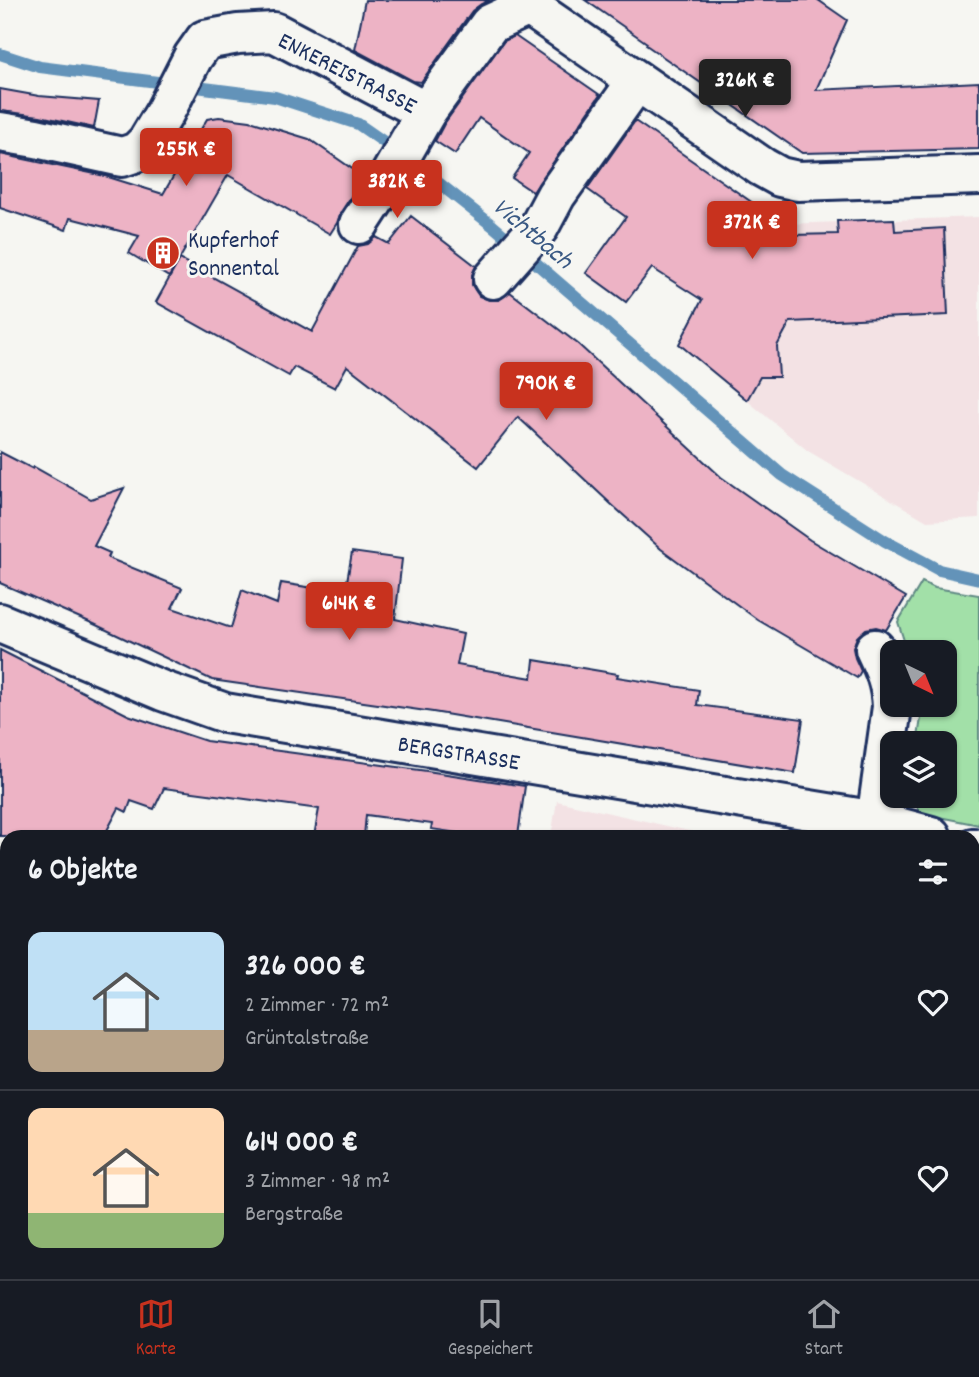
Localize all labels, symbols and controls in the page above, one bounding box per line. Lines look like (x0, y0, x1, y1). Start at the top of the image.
street label: ENKEREISTRASSE (271, 25, 422, 124)
pin: 326K € (688, 60, 802, 119)
text: 326K € (715, 65, 775, 98)
pin: 255K € (129, 128, 243, 188)
text: 255K € (156, 134, 216, 167)
pin: 382K € (340, 160, 454, 220)
text: 382K € (368, 166, 426, 199)
water label: Vichtbach (483, 190, 581, 280)
pin: 372K € (695, 202, 809, 261)
text: 372K € (723, 207, 781, 240)
place label: Kupferhof Sonnental (188, 225, 279, 287)
building icon: Kupferhof Sonnental (144, 234, 182, 272)
pin: 790K € (489, 362, 603, 422)
text: 790K € (516, 368, 576, 401)
pin: 614K € (292, 582, 406, 642)
text: 614K € (322, 588, 376, 621)
north arrow (880, 640, 957, 718)
map controls (880, 640, 957, 808)
street label: BERGSTRASSE (395, 729, 522, 781)
button: layers (880, 731, 957, 808)
text: 6 Objekte (28, 851, 137, 894)
icon: filters (914, 853, 952, 891)
text: 326 000 € (245, 947, 366, 990)
icon: home (84, 960, 168, 1044)
icon: heart (914, 983, 952, 1021)
text: 2 Zimmer · 72 m² (245, 990, 389, 1023)
text: Grüntalstraße (245, 1023, 369, 1056)
text: 614 000 € (245, 1123, 358, 1166)
icon: home (84, 1136, 168, 1220)
icon: heart (914, 1159, 952, 1197)
text: 3 Zimmer · 98 m² (245, 1166, 390, 1199)
text: Bergstraße (245, 1199, 343, 1232)
tab: Karte (136, 1295, 176, 1364)
tab: Gespeichert (448, 1295, 533, 1364)
tab: Start (805, 1295, 843, 1364)

